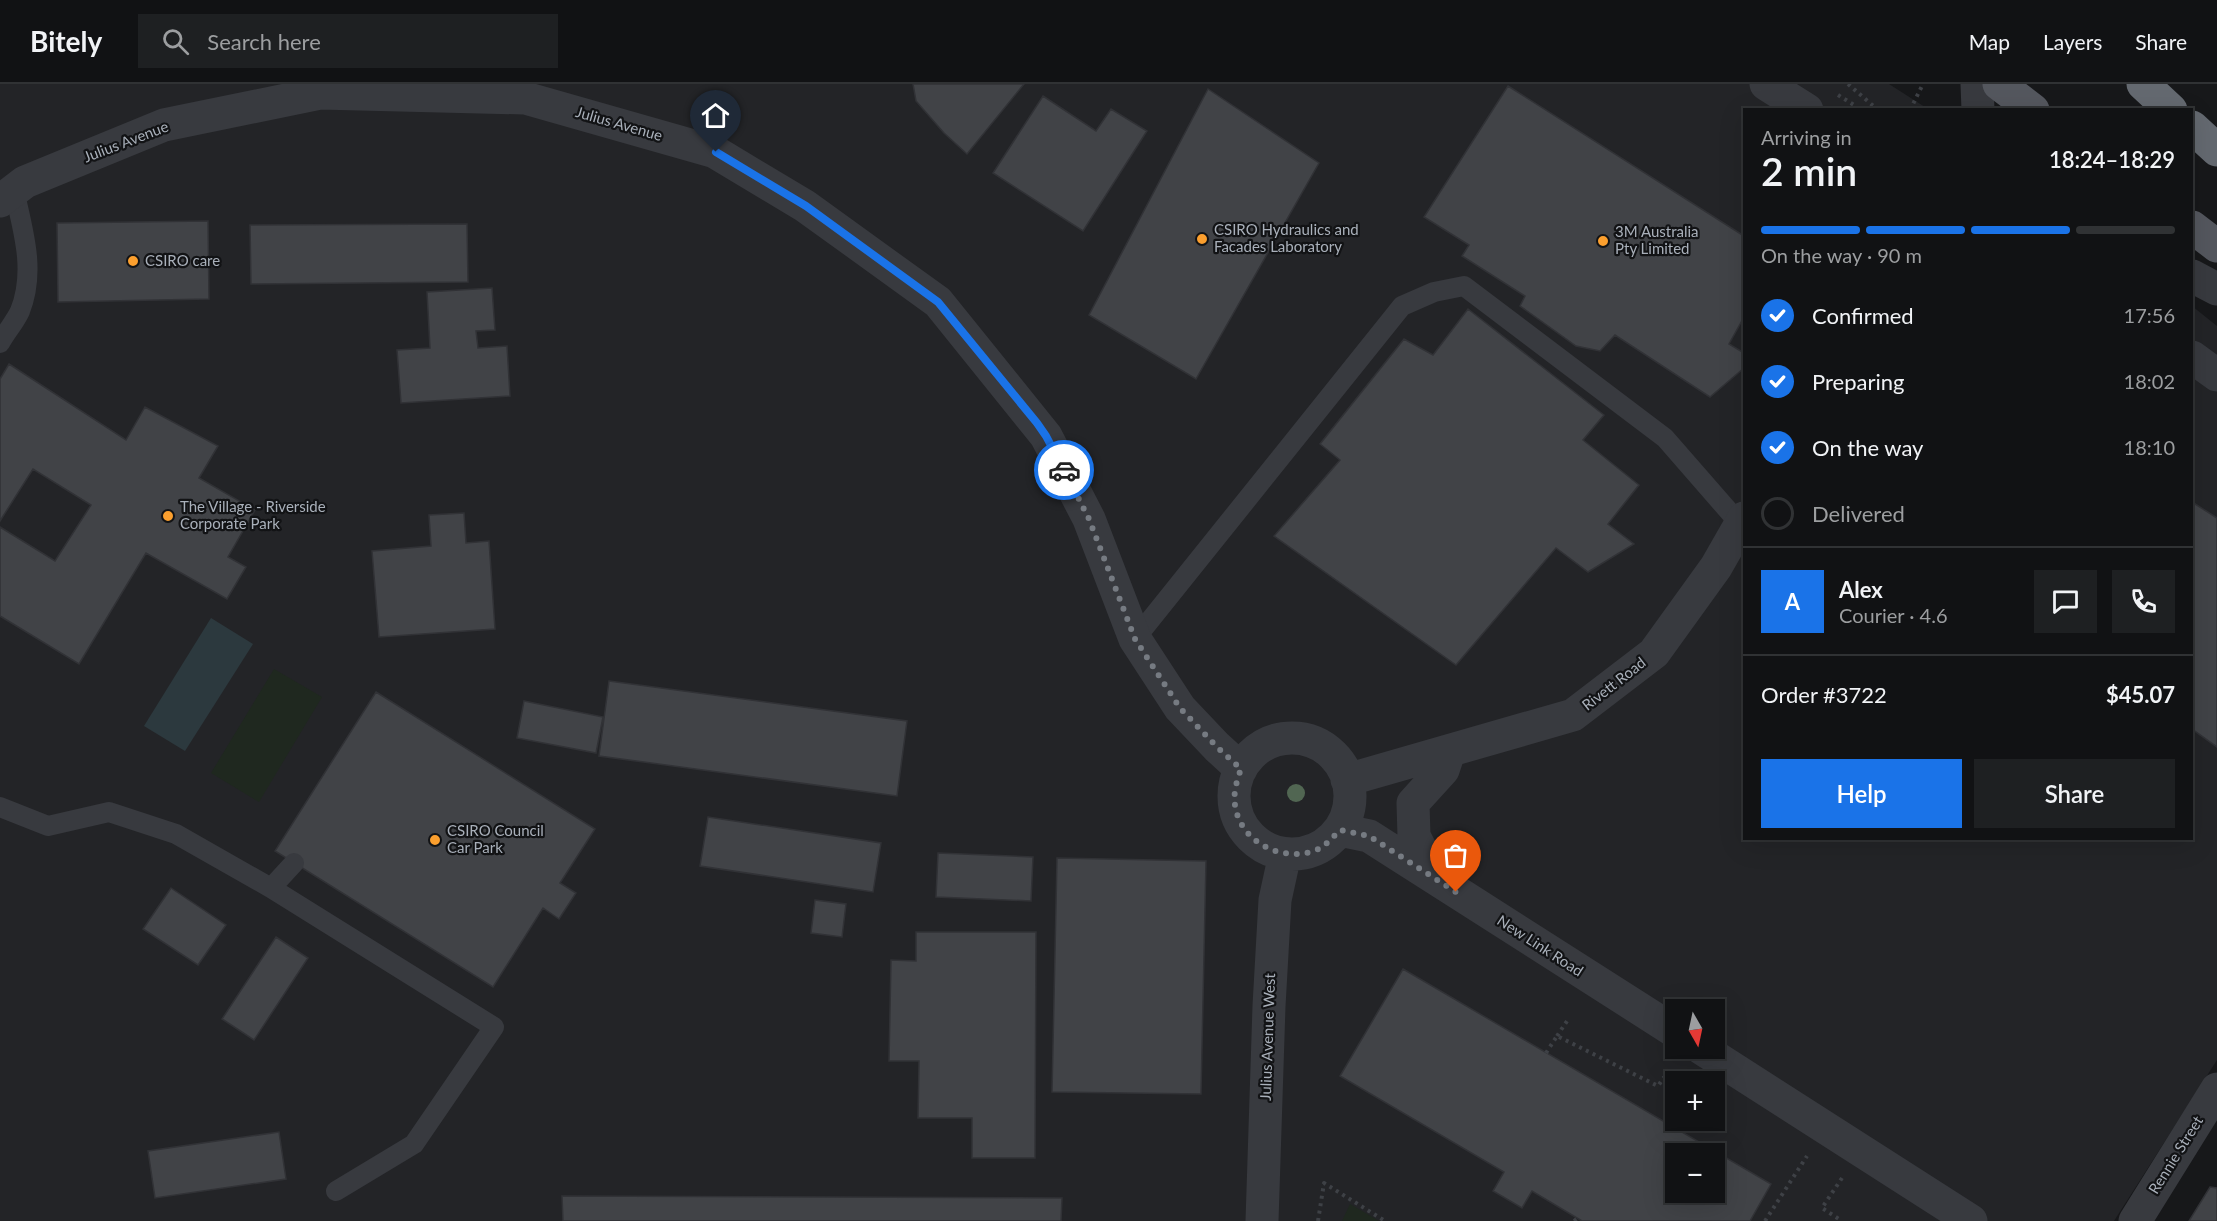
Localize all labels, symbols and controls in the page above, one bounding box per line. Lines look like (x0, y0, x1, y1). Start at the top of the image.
search box (138, 14, 558, 68)
text: Bitely (30, 24, 102, 58)
icon: search (159, 25, 192, 58)
text: Search here (207, 28, 321, 55)
text: Map (1969, 29, 2010, 54)
text: Layers (2043, 29, 2102, 54)
text: Share (2135, 29, 2187, 54)
pin (690, 90, 741, 152)
icon: home (699, 99, 732, 132)
street label: Julius Avenue (574, 102, 665, 144)
street label: Julius Avenue (81, 117, 171, 166)
text: Arriving in (1761, 125, 1852, 149)
text: 18:24–18:29 (2049, 146, 2175, 173)
text: 2 min (1761, 148, 1857, 194)
place label: CSIRO Hydraulics and Facades Laboratory (1214, 220, 1359, 255)
place label: 3M Australia Pty Limited (1615, 222, 1699, 257)
marker: CSIRO Hydraulics and Facades Laboratory (1195, 232, 1209, 246)
marker: 3M Australia Pty Limited (1596, 234, 1610, 248)
text: On the way · 90 m (1761, 243, 1922, 267)
place label: CSIRO care (145, 251, 220, 269)
marker: CSIRO care (126, 254, 140, 268)
icon: check (1761, 299, 1794, 332)
text: Confirmed (1812, 302, 1914, 329)
text: 17:56 (2124, 303, 2175, 327)
icon: check (1761, 365, 1794, 398)
text: Preparing (1812, 368, 1904, 395)
text: 18:02 (2124, 369, 2175, 393)
icon: check (1761, 431, 1794, 464)
text: On the way (1812, 434, 1923, 461)
text: 18:10 (2124, 435, 2175, 459)
courier (1034, 440, 1094, 500)
icon: car (1048, 454, 1081, 487)
place label: The Village - Riverside Corporate Park (180, 497, 326, 532)
text: Delivered (1812, 500, 1905, 527)
marker: The Village - Riverside Corporate Park (161, 509, 175, 523)
button: chat (2034, 570, 2097, 633)
button: phone (2112, 570, 2175, 633)
text: Alex (1839, 576, 1883, 603)
text: A (1785, 588, 1800, 615)
text: Courier · 4.6 (1839, 603, 1948, 627)
street label: Rivett Road (1578, 653, 1649, 714)
text: Order #3722 (1761, 681, 1887, 708)
text: $45.07 (2106, 681, 2175, 708)
button: Help (1761, 759, 1962, 828)
button: Share (1974, 759, 2175, 828)
place label: CSIRO Council Car Park (447, 821, 544, 856)
pin (1430, 830, 1481, 892)
marker: CSIRO Council Car Park (428, 833, 442, 847)
icon: bag (1439, 839, 1472, 872)
street label: New Link Road (1494, 911, 1587, 980)
street label: Julius Avenue West (1256, 972, 1278, 1101)
north arrow (1665, 999, 1725, 1059)
map controls (1665, 999, 1725, 1203)
button: + (1665, 1071, 1725, 1131)
street label: Rennie Street (2144, 1112, 2207, 1197)
button: − (1665, 1143, 1725, 1203)

